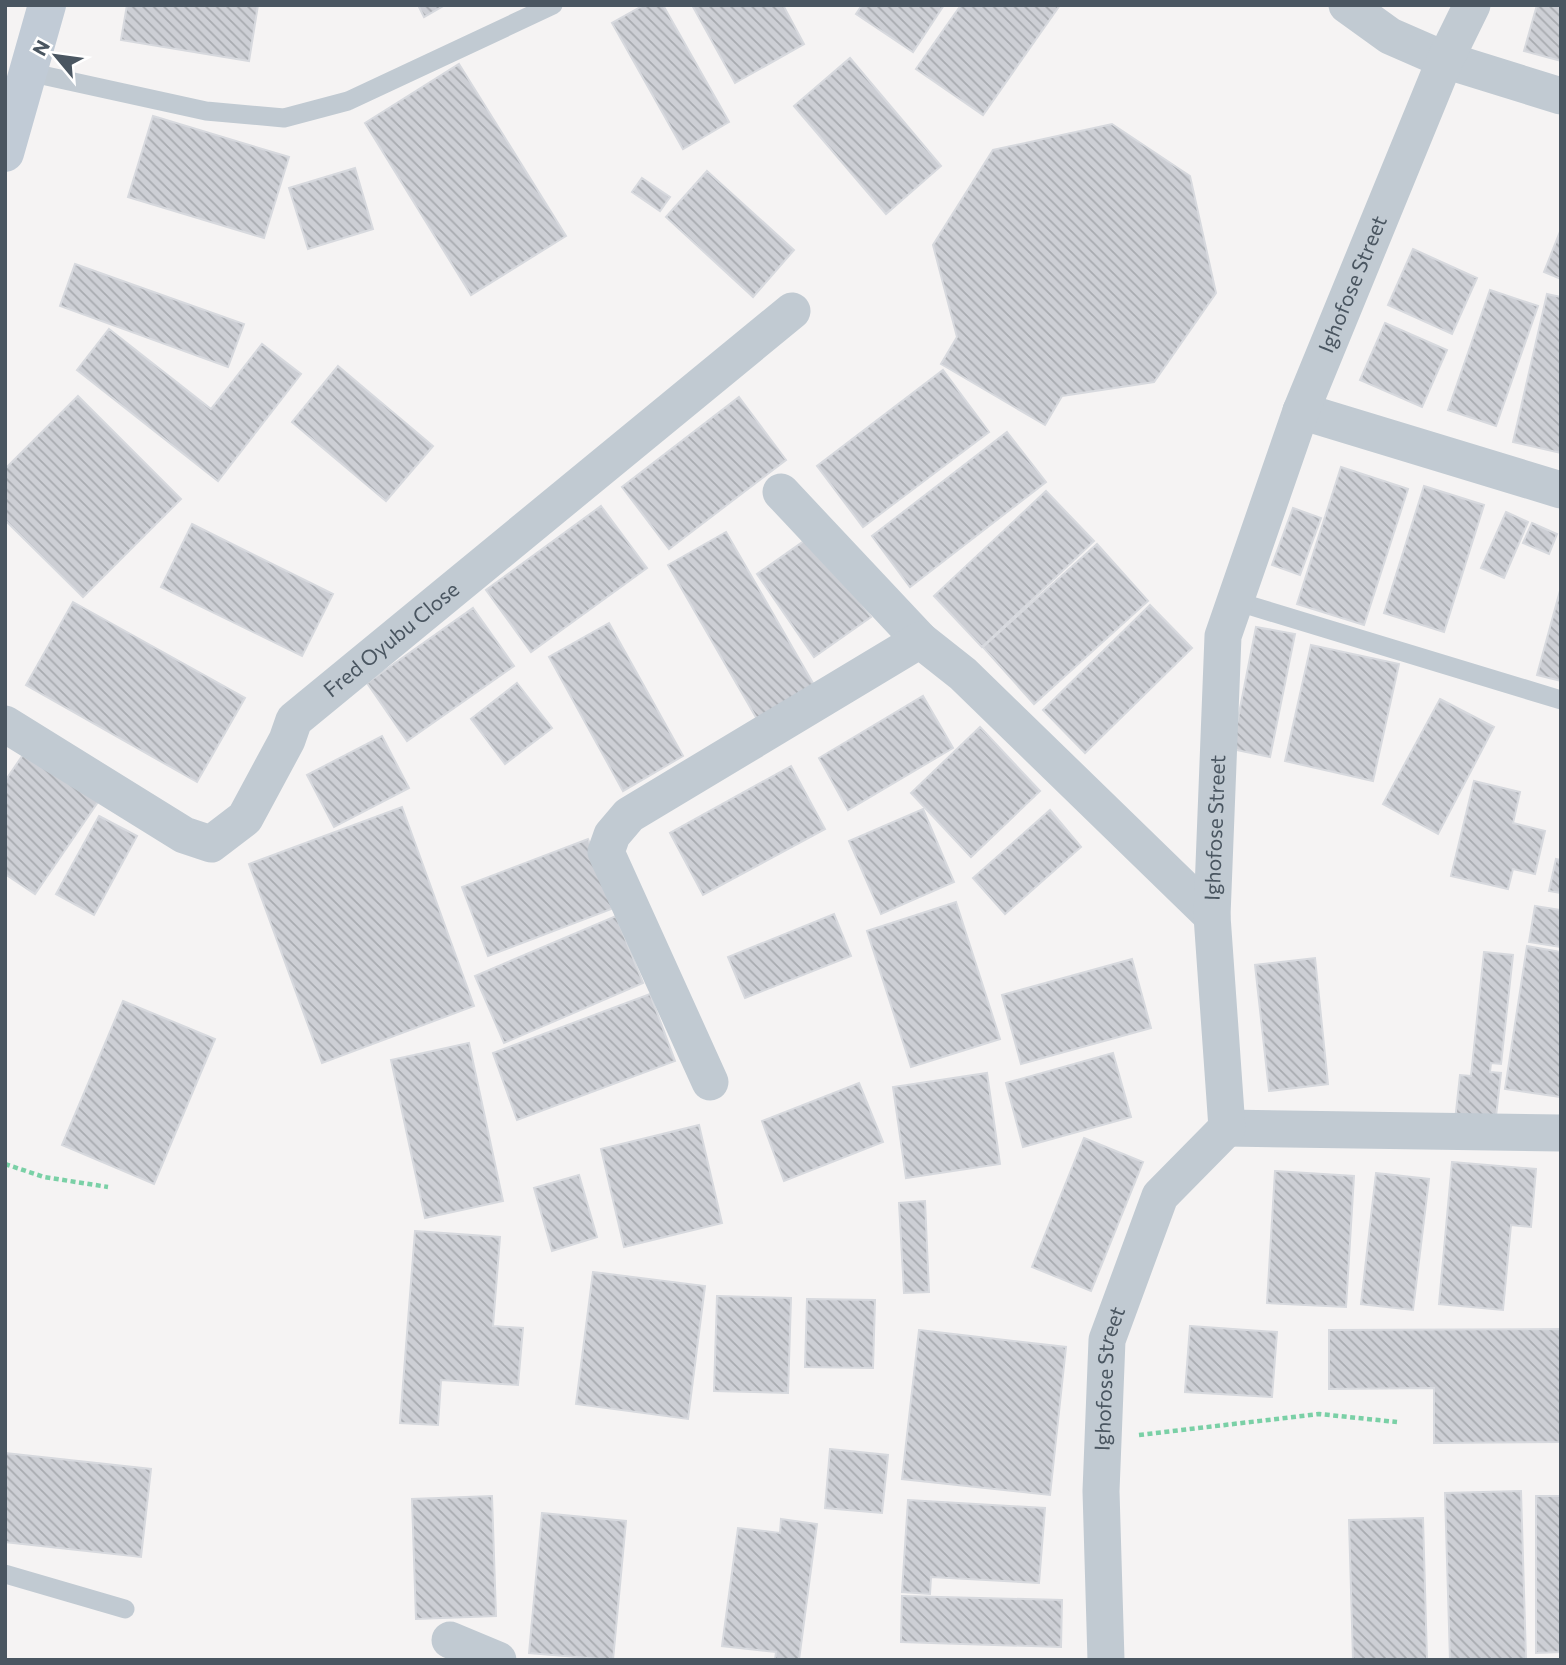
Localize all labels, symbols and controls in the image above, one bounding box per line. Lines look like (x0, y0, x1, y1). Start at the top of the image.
north arrow (21, 21, 91, 91)
text: N (27, 36, 54, 59)
street label: Ighofose Street (1312, 211, 1391, 356)
street label: Fred Oyubu Close (318, 576, 463, 702)
street label: Ighofose Street (1199, 754, 1229, 901)
street label: Ighofose Street (1089, 1303, 1129, 1452)

